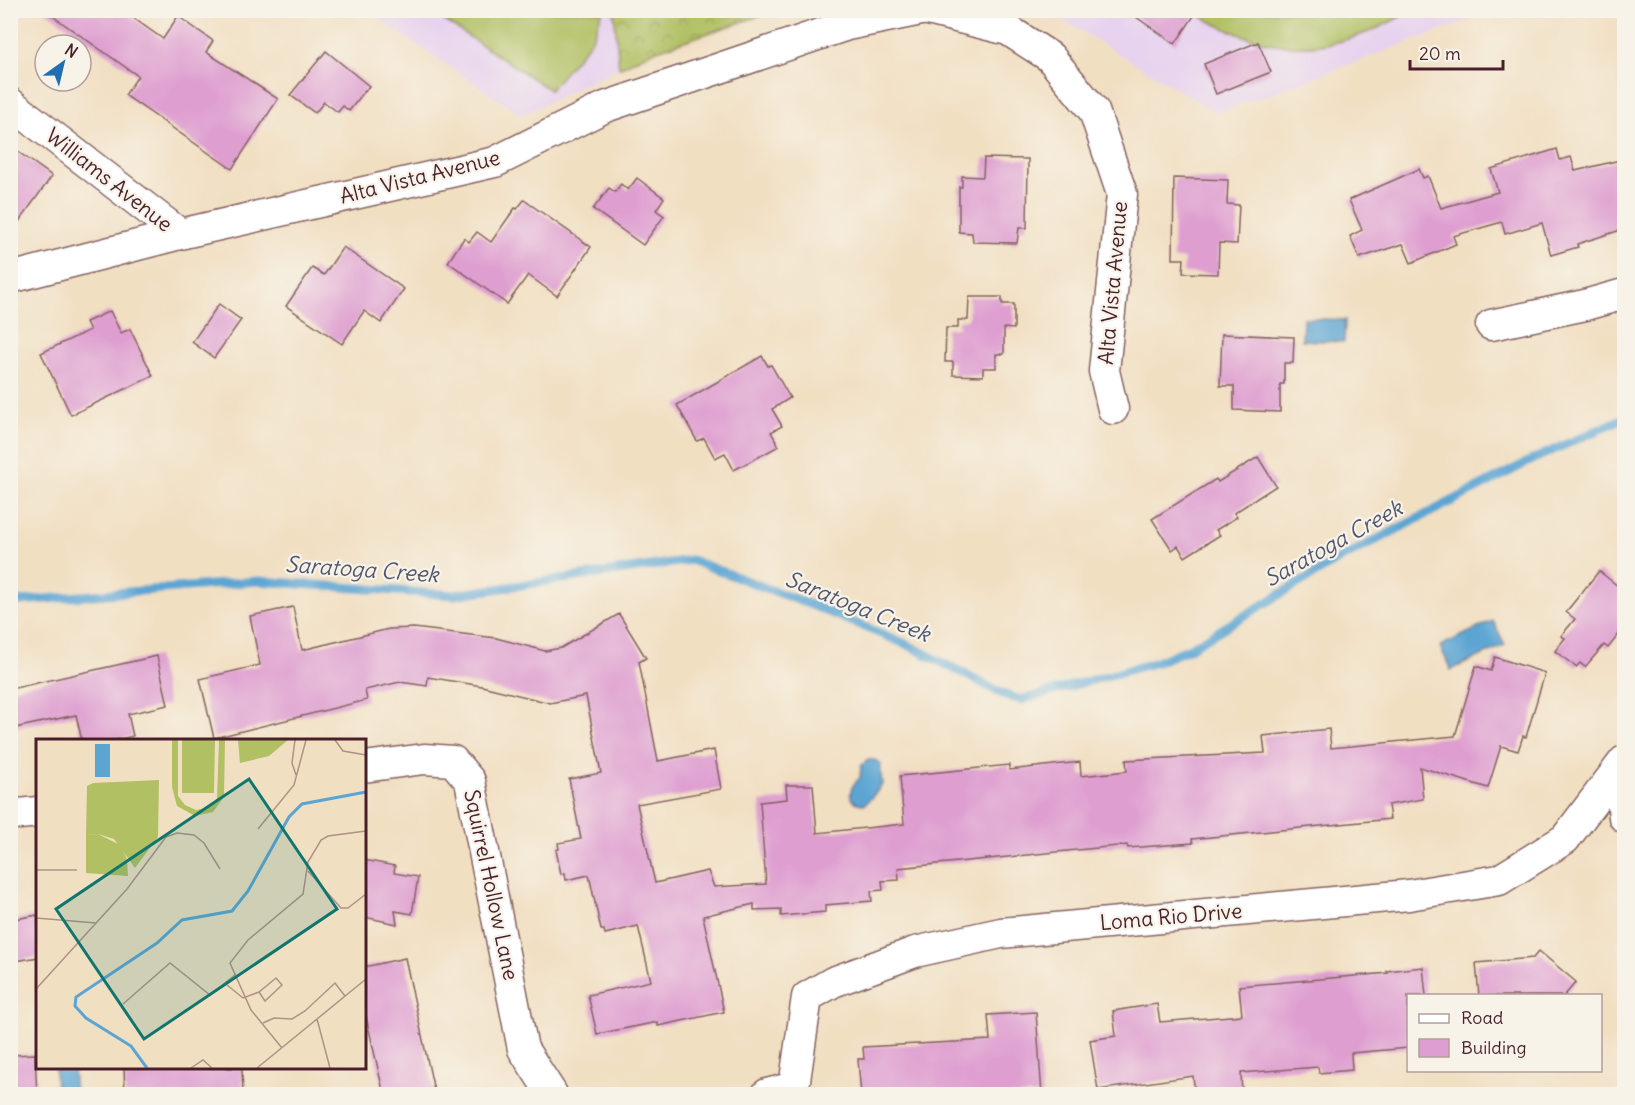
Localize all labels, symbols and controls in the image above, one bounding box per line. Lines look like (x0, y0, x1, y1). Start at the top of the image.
north arrow (33, 33, 93, 93)
scale bar (1410, 33, 1503, 71)
text: N (61, 39, 82, 62)
text: 20 m (1419, 42, 1461, 65)
street label: Williams Avenue (41, 122, 178, 237)
street label: Alta Vista Avenue (337, 144, 503, 209)
street label: Alta Vista Avenue (1092, 200, 1133, 366)
water label: Saratoga Creek (1259, 493, 1408, 592)
water label: Saratoga Creek (284, 550, 441, 588)
water label: Saratoga Creek (782, 564, 936, 648)
inset map (36, 739, 366, 1069)
street label: Squirrel Hollow Lane (458, 787, 525, 983)
street label: Loma Rio Drive (1099, 897, 1243, 936)
legend (1407, 994, 1602, 1072)
text: Road (1461, 1006, 1504, 1029)
text: Building (1461, 1036, 1526, 1059)

